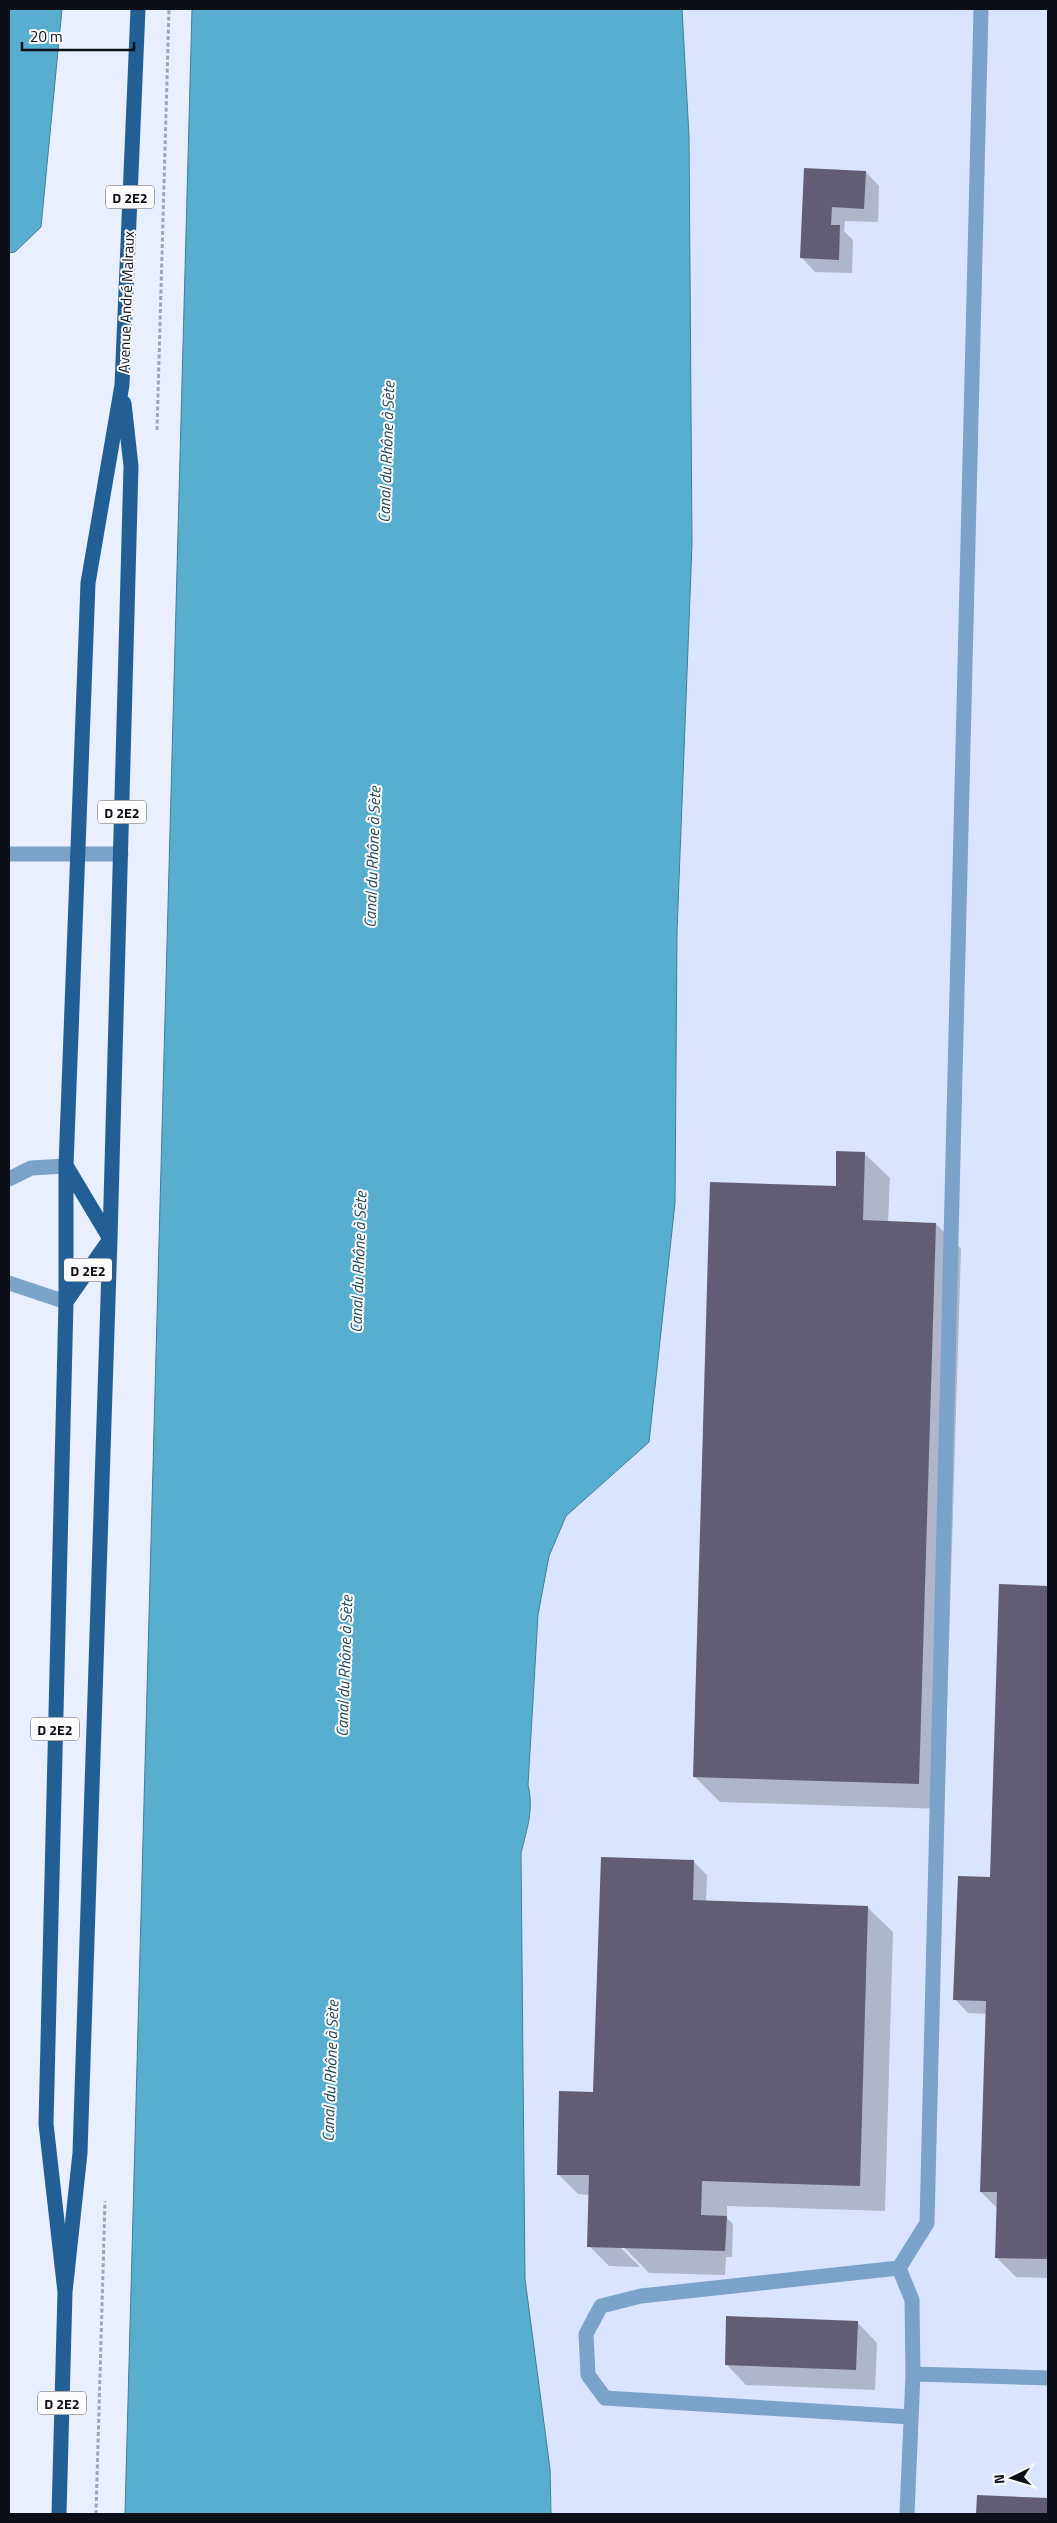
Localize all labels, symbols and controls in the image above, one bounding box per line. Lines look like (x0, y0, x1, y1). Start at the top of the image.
scale bar (22, 20, 135, 52)
text: 20 m (30, 25, 63, 48)
road number: D 2E2 (106, 186, 154, 208)
street label: Avenue André Malraux (112, 230, 140, 373)
water label: Canal du Rhône à Sète (372, 379, 401, 523)
water label: Canal du Rhône à Sète (358, 784, 387, 928)
road number: D 2E2 (98, 800, 146, 824)
water label: Canal du Rhône à Sète (344, 1189, 373, 1333)
road number: D 2E2 (64, 1258, 112, 1282)
water label: Canal du Rhône à Sète (330, 1593, 359, 1737)
road number: D 2E2 (31, 1718, 79, 1740)
water label: Canal du Rhône à Sète (316, 1998, 345, 2142)
road number: D 2E2 (38, 2392, 86, 2414)
north arrow (987, 2453, 1037, 2503)
text: N (988, 2473, 1009, 2485)

